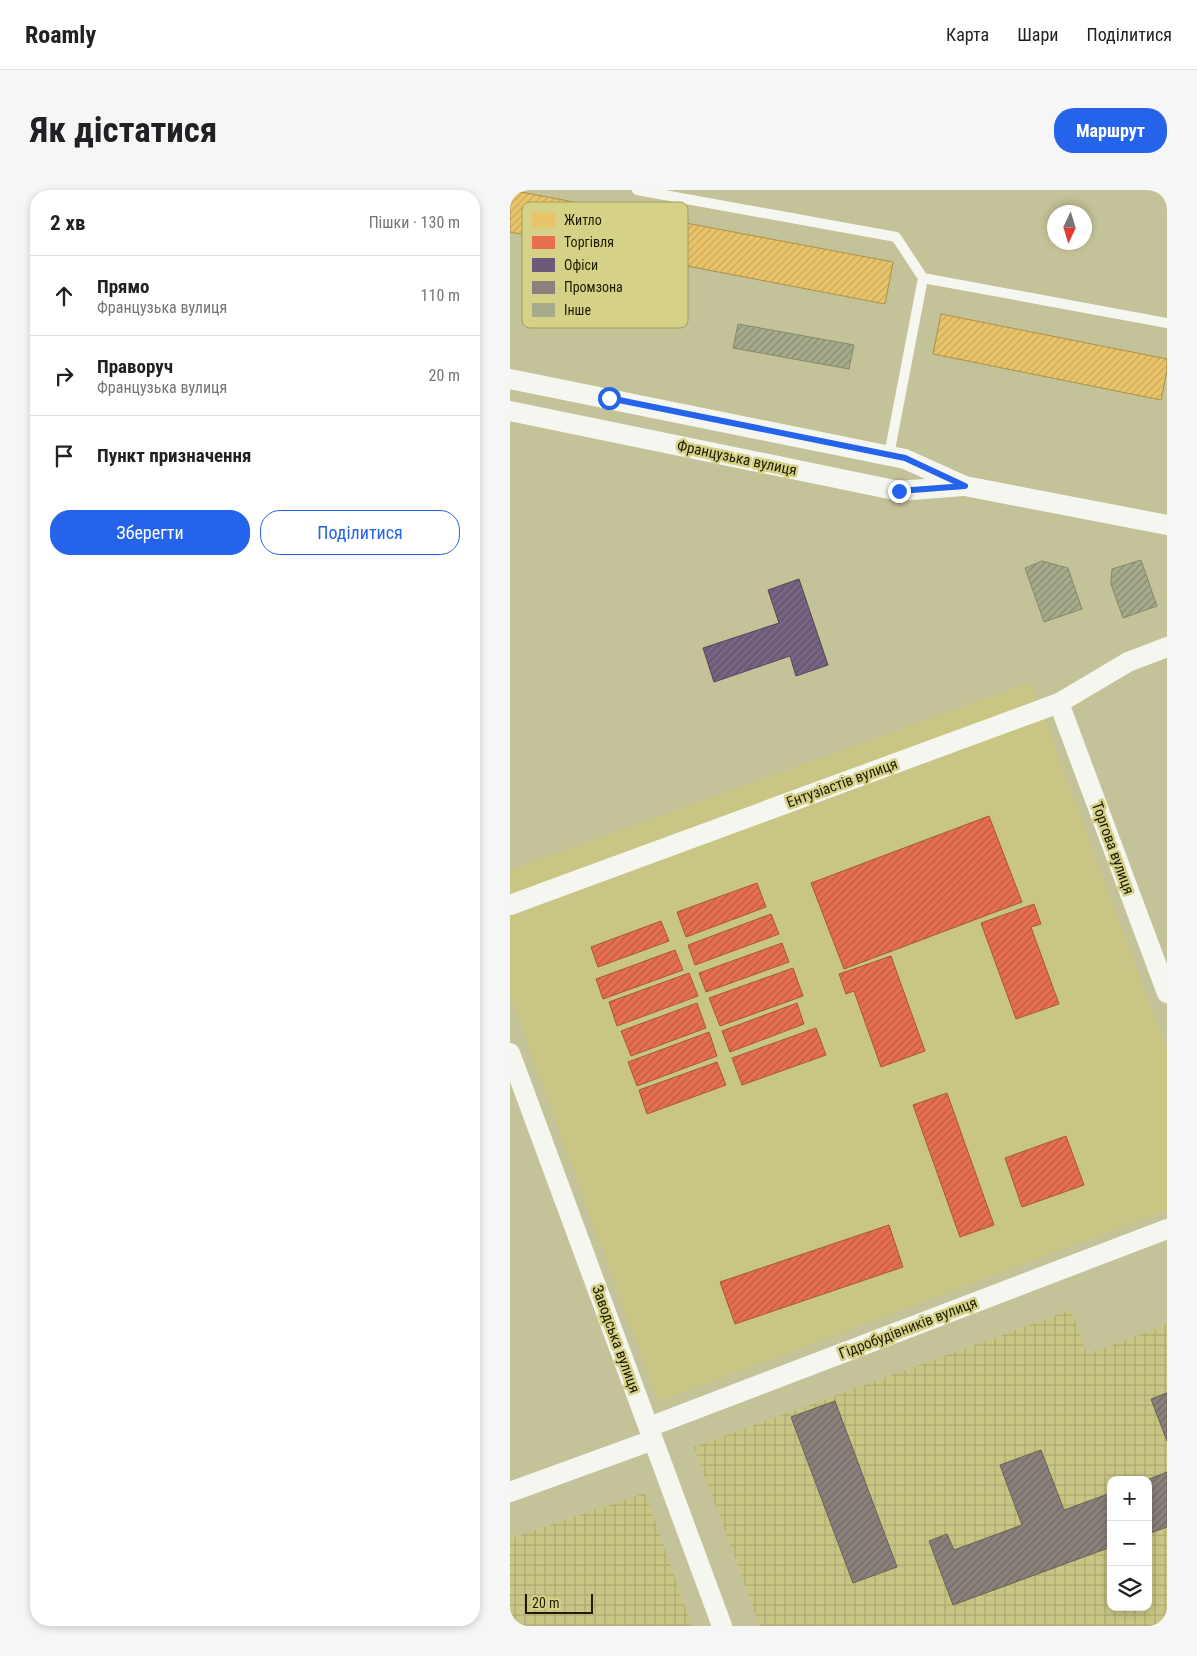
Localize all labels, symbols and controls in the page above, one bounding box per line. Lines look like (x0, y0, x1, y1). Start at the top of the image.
text: Roamly (25, 21, 96, 49)
text: Карта (946, 24, 989, 45)
text: Шари (1017, 24, 1058, 45)
text: Поділитися (1086, 24, 1172, 45)
button: Маршрут (1054, 108, 1167, 153)
text: Як дістатися (30, 110, 217, 151)
legend (522, 202, 688, 328)
north arrow (1047, 205, 1092, 250)
text: 2 хв (50, 211, 85, 235)
text: Житло (564, 212, 602, 228)
text: Пішки · 130 m (369, 213, 460, 232)
text: Торгівля (564, 234, 614, 250)
text: Офіси (564, 257, 598, 273)
text: Прямо (97, 275, 150, 298)
text: Промзона (564, 279, 623, 295)
icon: ahead (50, 282, 78, 310)
text: 110 m (421, 286, 460, 305)
text: Французька вулиця (97, 298, 227, 317)
text: Інше (564, 302, 591, 318)
text: Праворуч (97, 355, 173, 378)
icon: right (50, 362, 78, 390)
text: 20 m (428, 366, 460, 385)
text: Французька вулиця (97, 378, 227, 397)
route start (598, 387, 621, 410)
street label: Французька вулиця (675, 437, 799, 479)
icon: arrive (50, 442, 78, 470)
text: Пункт призначення (97, 444, 251, 467)
route end (888, 480, 911, 503)
button: Зберегти (50, 510, 250, 555)
button: Поділитися (260, 510, 460, 555)
street label: Ентузіастів вулиця (784, 755, 900, 811)
street label: Торгова вулиця (1088, 799, 1138, 897)
street label: Заводська вулиця (588, 1283, 644, 1395)
street label: Гідробудівників вулиця (836, 1293, 980, 1363)
map controls (1107, 1476, 1152, 1611)
button: + (1107, 1476, 1152, 1521)
button: − (1107, 1521, 1152, 1566)
button: layers (1107, 1566, 1152, 1611)
scale bar (525, 1591, 592, 1614)
text: 20 m (532, 1595, 560, 1611)

